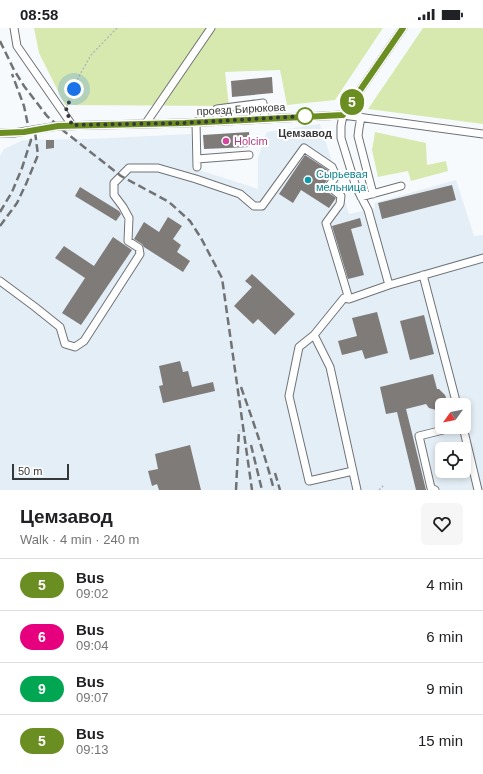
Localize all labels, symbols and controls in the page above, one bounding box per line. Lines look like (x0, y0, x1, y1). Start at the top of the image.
text: 08:58 (20, 6, 58, 23)
your location (64, 79, 84, 99)
line badge: 5 (339, 89, 365, 115)
text: 5 (348, 94, 356, 110)
street label: проезд Бирюкова (196, 101, 287, 117)
marker: Цемзавод (296, 107, 314, 125)
place label: Цемзавод (278, 127, 332, 139)
place label: Holcim (234, 135, 268, 147)
marker: Holcim (221, 136, 231, 146)
place label: Сырьевая мельница (316, 168, 368, 193)
marker: Сырьевая мельница (303, 175, 313, 185)
north arrow (435, 398, 471, 434)
map controls (435, 398, 471, 478)
button: locate (435, 442, 471, 478)
scale bar (12, 462, 69, 481)
text: 50 m (18, 465, 42, 477)
button: heart (421, 503, 463, 545)
text: Цемзавод (20, 506, 113, 527)
text: Walk · 4 min · 240 m (20, 532, 139, 547)
text: Bus (76, 569, 104, 586)
text: 4 min (426, 576, 463, 593)
text: 5 (38, 577, 46, 593)
text: 09:02 (76, 586, 109, 601)
text: Bus (76, 621, 104, 638)
text: 6 min (426, 628, 463, 645)
text: 6 (38, 629, 46, 645)
text: 09:04 (76, 638, 109, 653)
text: Bus (76, 673, 104, 690)
text: 9 min (426, 680, 463, 697)
text: 9 (38, 681, 46, 697)
text: 09:07 (76, 690, 109, 705)
text: Bus (76, 725, 104, 742)
text: 15 min (418, 732, 463, 749)
text: 5 (38, 733, 46, 749)
text: 09:13 (76, 742, 109, 757)

